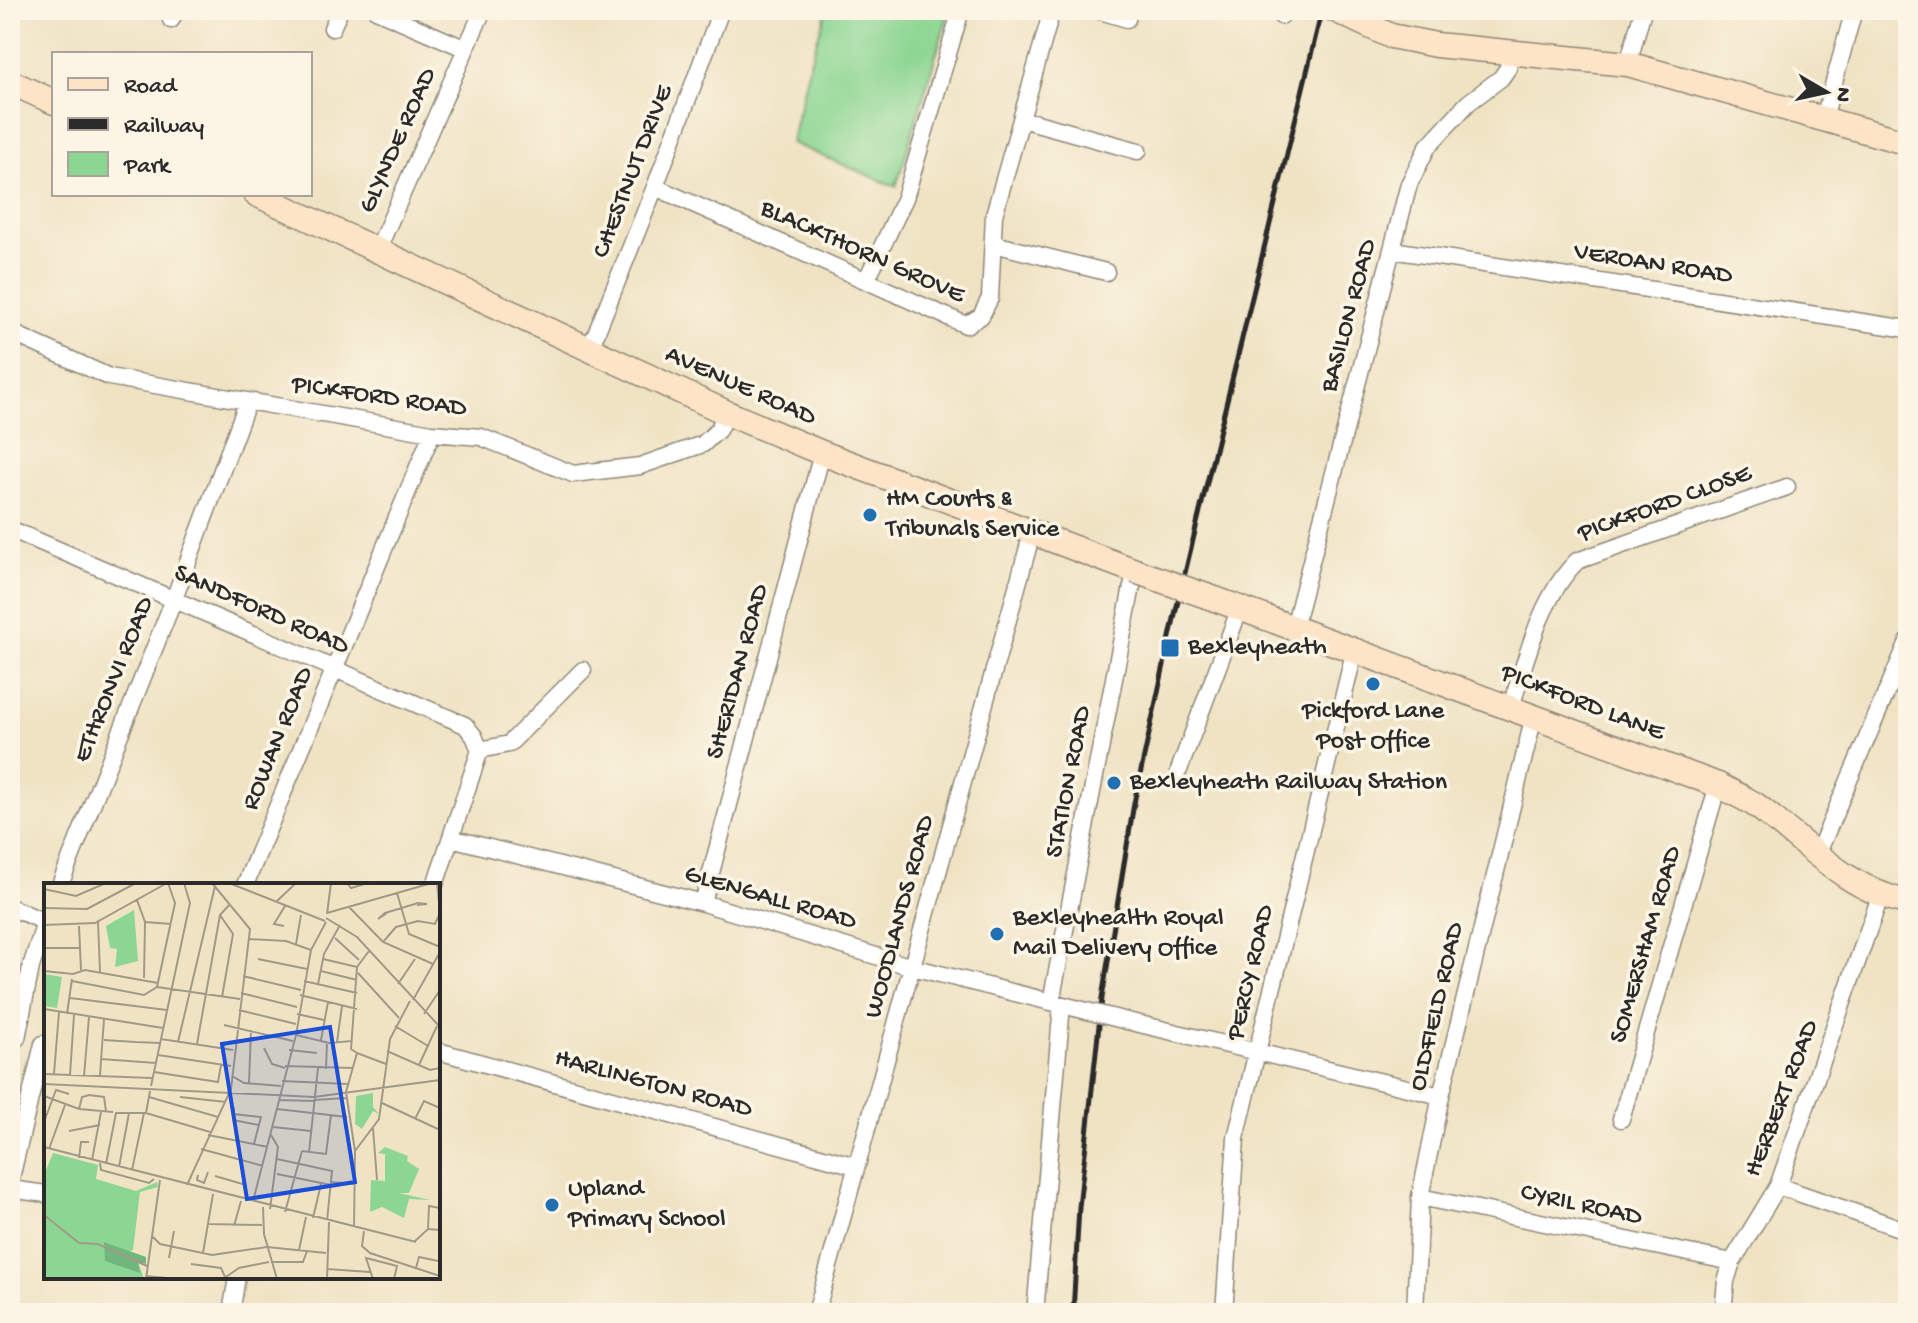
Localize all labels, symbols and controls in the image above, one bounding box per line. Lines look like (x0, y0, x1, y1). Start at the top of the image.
legend (52, 52, 312, 196)
north arrow (1786, 52, 1866, 132)
street label: GLYNDE ROAD (353, 63, 445, 218)
text: Road (124, 73, 178, 102)
street label: CHESTNUT DRIVE (587, 80, 682, 263)
text: N (1828, 85, 1856, 104)
text: Railway (124, 113, 204, 142)
text: Park (123, 153, 172, 182)
street label: BLACKTHORN GROVE (754, 194, 970, 312)
street label: BASILON ROAD (1314, 236, 1385, 397)
street label: VEROAN ROAD (1571, 237, 1734, 293)
street label: AVENUE ROAD (660, 340, 820, 434)
street label: PICKFORD ROAD (289, 370, 468, 426)
street label: PICKFORD CLOSE (1573, 459, 1757, 551)
place label: HM Courts & Tribunals Service (884, 485, 1060, 546)
marker: HM Courts & Tribunals Service (861, 506, 879, 524)
street label: SANDFORD ROAD (169, 558, 353, 664)
street label: SHERIDAN ROAD (701, 581, 777, 763)
street label: ETHRONVI ROAD (68, 593, 162, 767)
place label: Bexleyheath (1187, 633, 1327, 664)
marker: Bexleyheath (1159, 637, 1181, 659)
street label: PICKFORD LANE (1495, 658, 1669, 750)
street label: ROWAN ROAD (236, 663, 322, 815)
marker: Pickford Lane Post Office (1364, 675, 1382, 693)
place label: Pickford Lane Post Office (1301, 697, 1445, 758)
street label: STATION ROAD (1040, 703, 1100, 861)
place label: Bexleyheath Railway Station (1129, 768, 1448, 799)
marker: Bexleyheath Railway Station (1105, 774, 1123, 792)
street label: WOODLANDS ROAD (859, 812, 943, 1022)
street label: SOMERSHAM ROAD (1604, 843, 1690, 1047)
street label: GLENGALL ROAD (680, 860, 860, 938)
inset map (44, 883, 440, 1279)
street label: PERCY ROAD (1221, 902, 1283, 1045)
place label: Bexleyhealth Royal Mail Delivery Office (1012, 904, 1224, 965)
street label: OLDFIELD ROAD (1404, 920, 1472, 1094)
marker: Bexleyhealth Royal Mail Delivery Office (988, 925, 1006, 943)
street label: HERBERT ROAD (1739, 1016, 1827, 1182)
street label: HARLINGTON ROAD (551, 1044, 755, 1126)
place label: Upland Primary School (567, 1175, 726, 1236)
street label: CYRIL ROAD (1517, 1178, 1645, 1234)
marker: Upland Primary School (543, 1196, 561, 1214)

